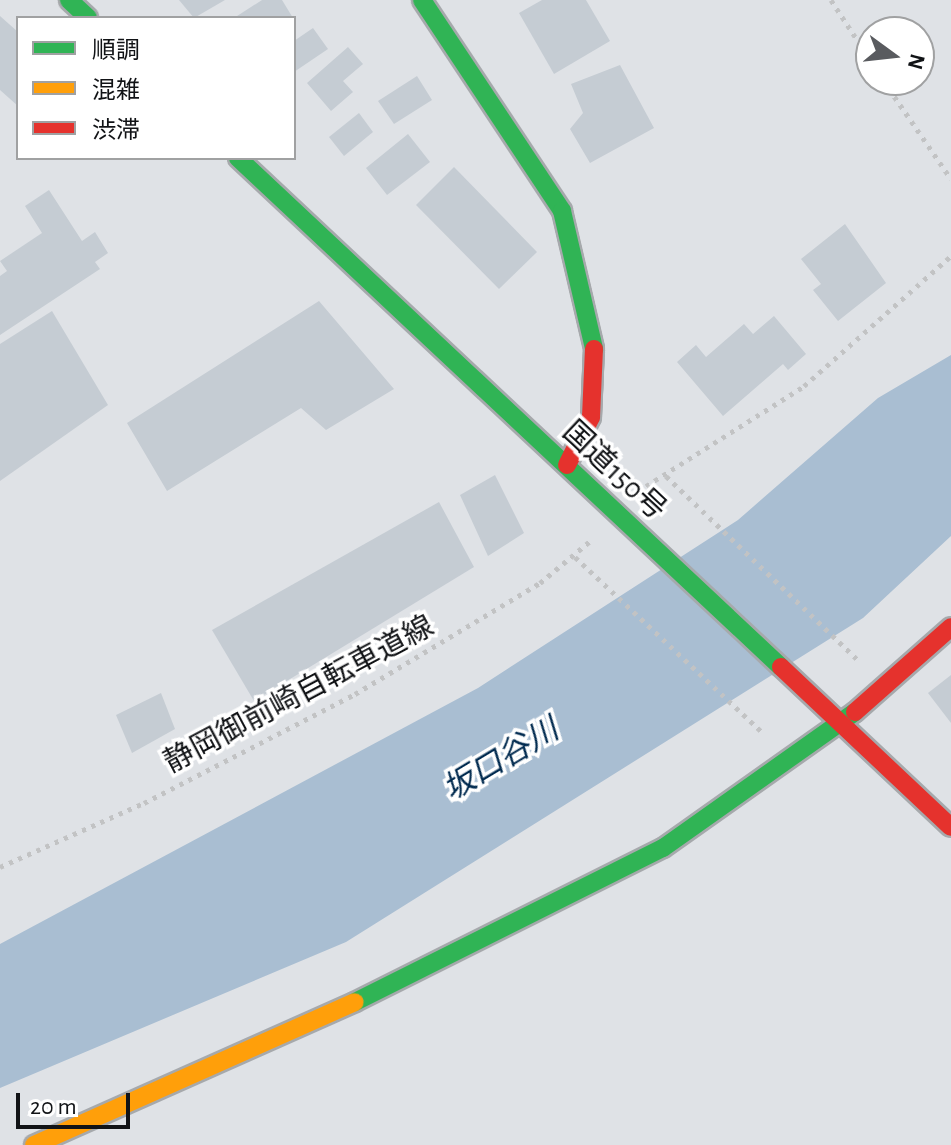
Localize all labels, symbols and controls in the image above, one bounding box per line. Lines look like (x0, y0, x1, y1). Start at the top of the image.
legend (16, 16, 296, 160)
north arrow (855, 16, 935, 96)
text: 順調 (92, 39, 140, 63)
text: N (904, 51, 929, 72)
text: 混雑 (92, 79, 140, 103)
text: 渋滞 (92, 119, 140, 143)
street label: 国道150号 (555, 414, 673, 528)
street label: 静岡御前崎自転車道線 (158, 609, 440, 781)
water label: 坂口谷川 (436, 711, 566, 809)
scale bar (20, 1077, 134, 1127)
text: 20 m (30, 1095, 77, 1119)

